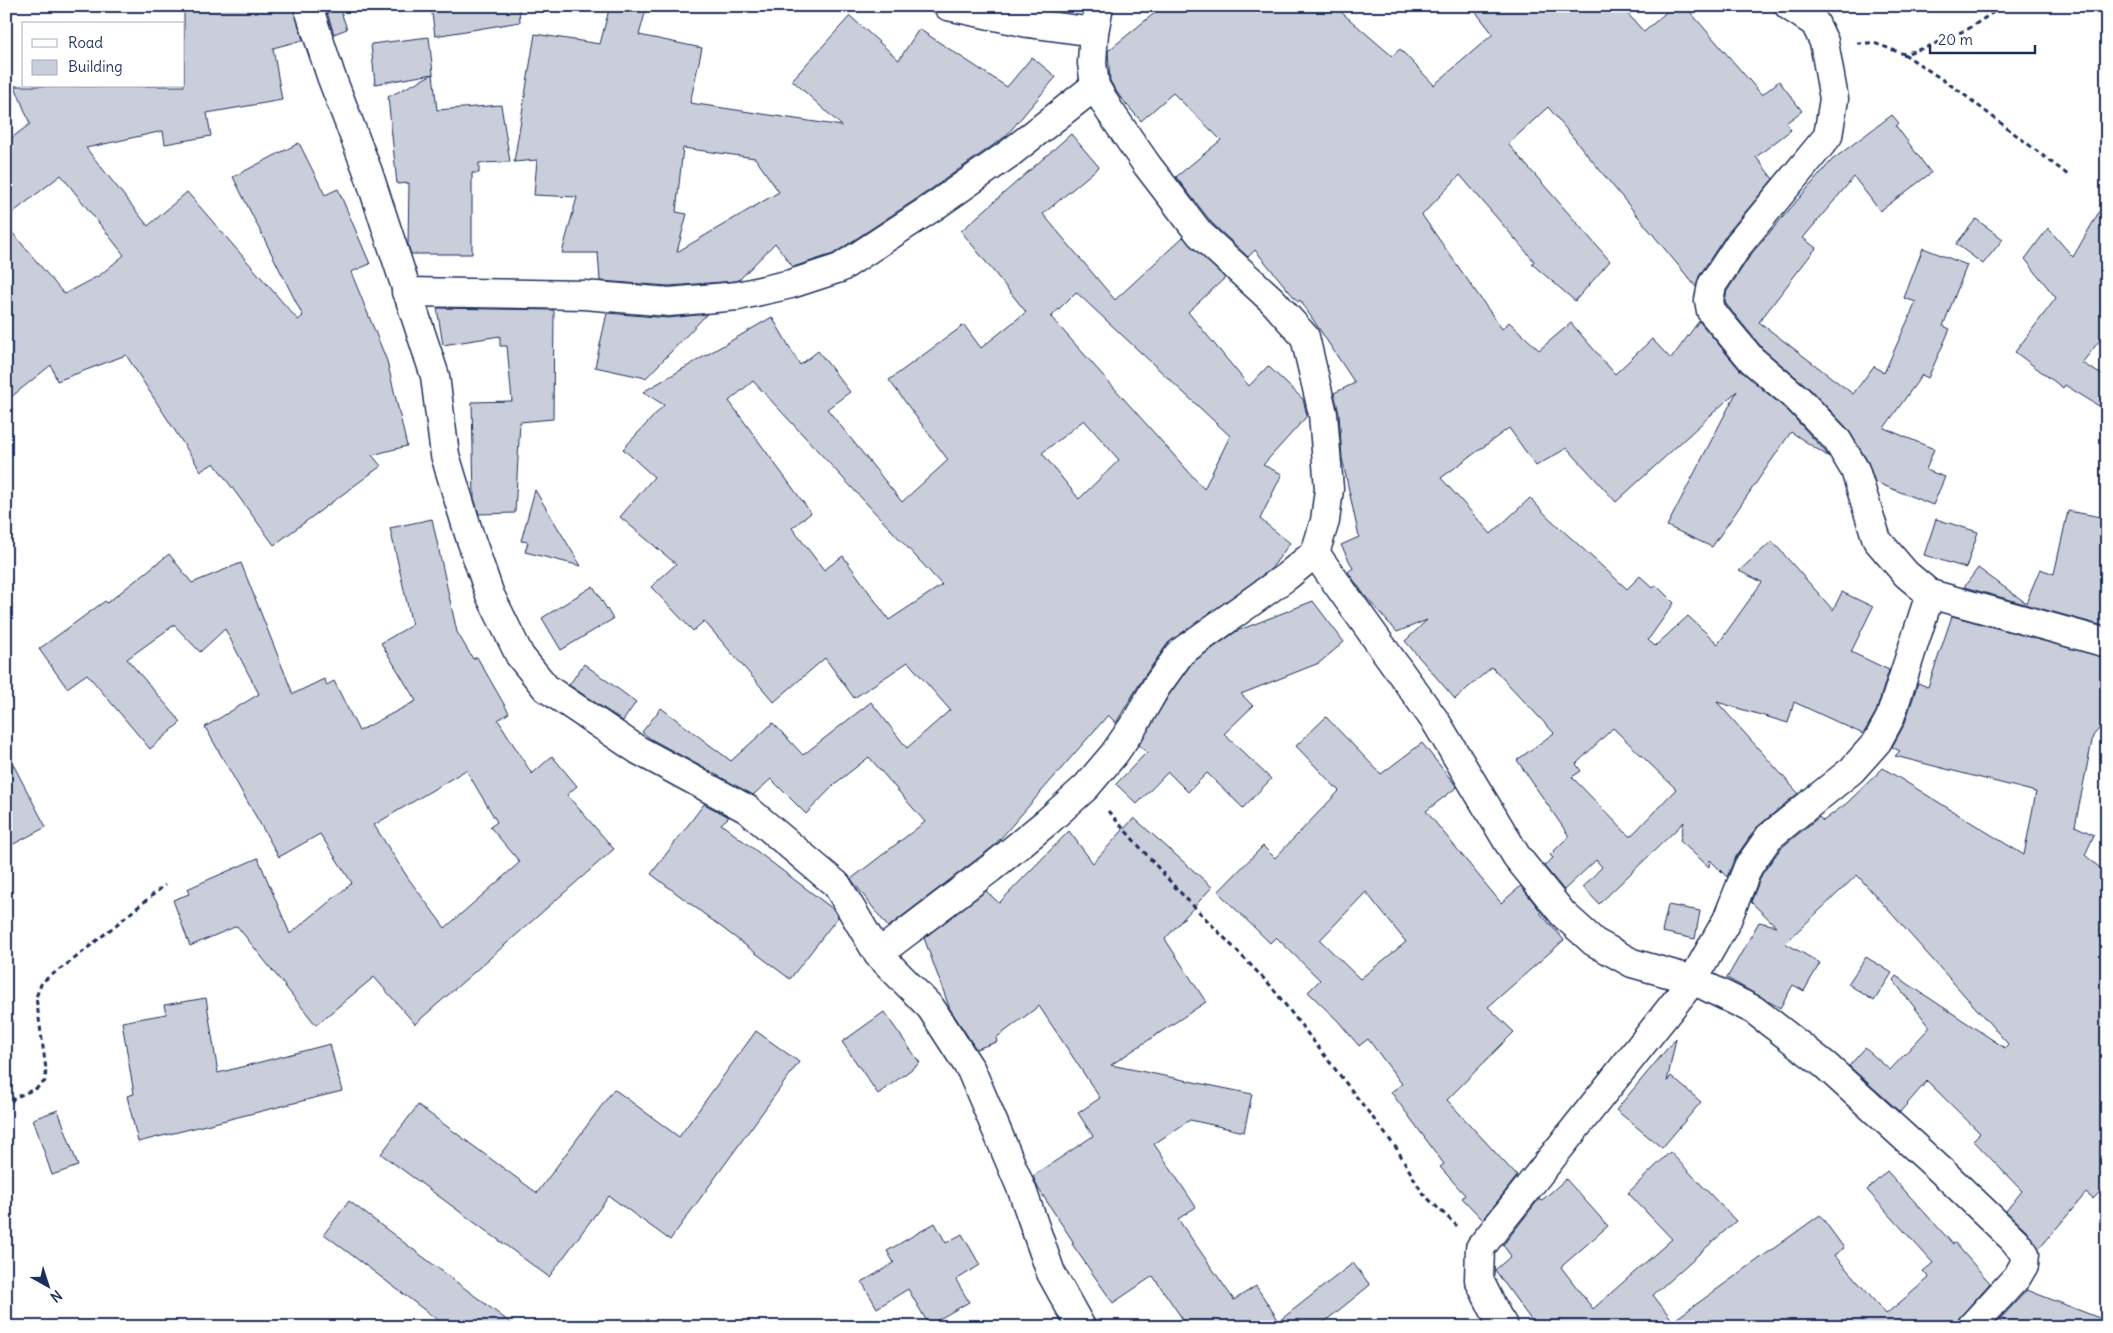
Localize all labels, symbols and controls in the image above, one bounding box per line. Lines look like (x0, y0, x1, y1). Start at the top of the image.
legend (22, 22, 185, 88)
scale bar (1930, 22, 2036, 54)
text: 20 m (1938, 30, 1973, 49)
text: Road (68, 33, 103, 52)
text: Building (68, 57, 123, 76)
north arrow (22, 1260, 72, 1310)
text: N (47, 1286, 66, 1306)

